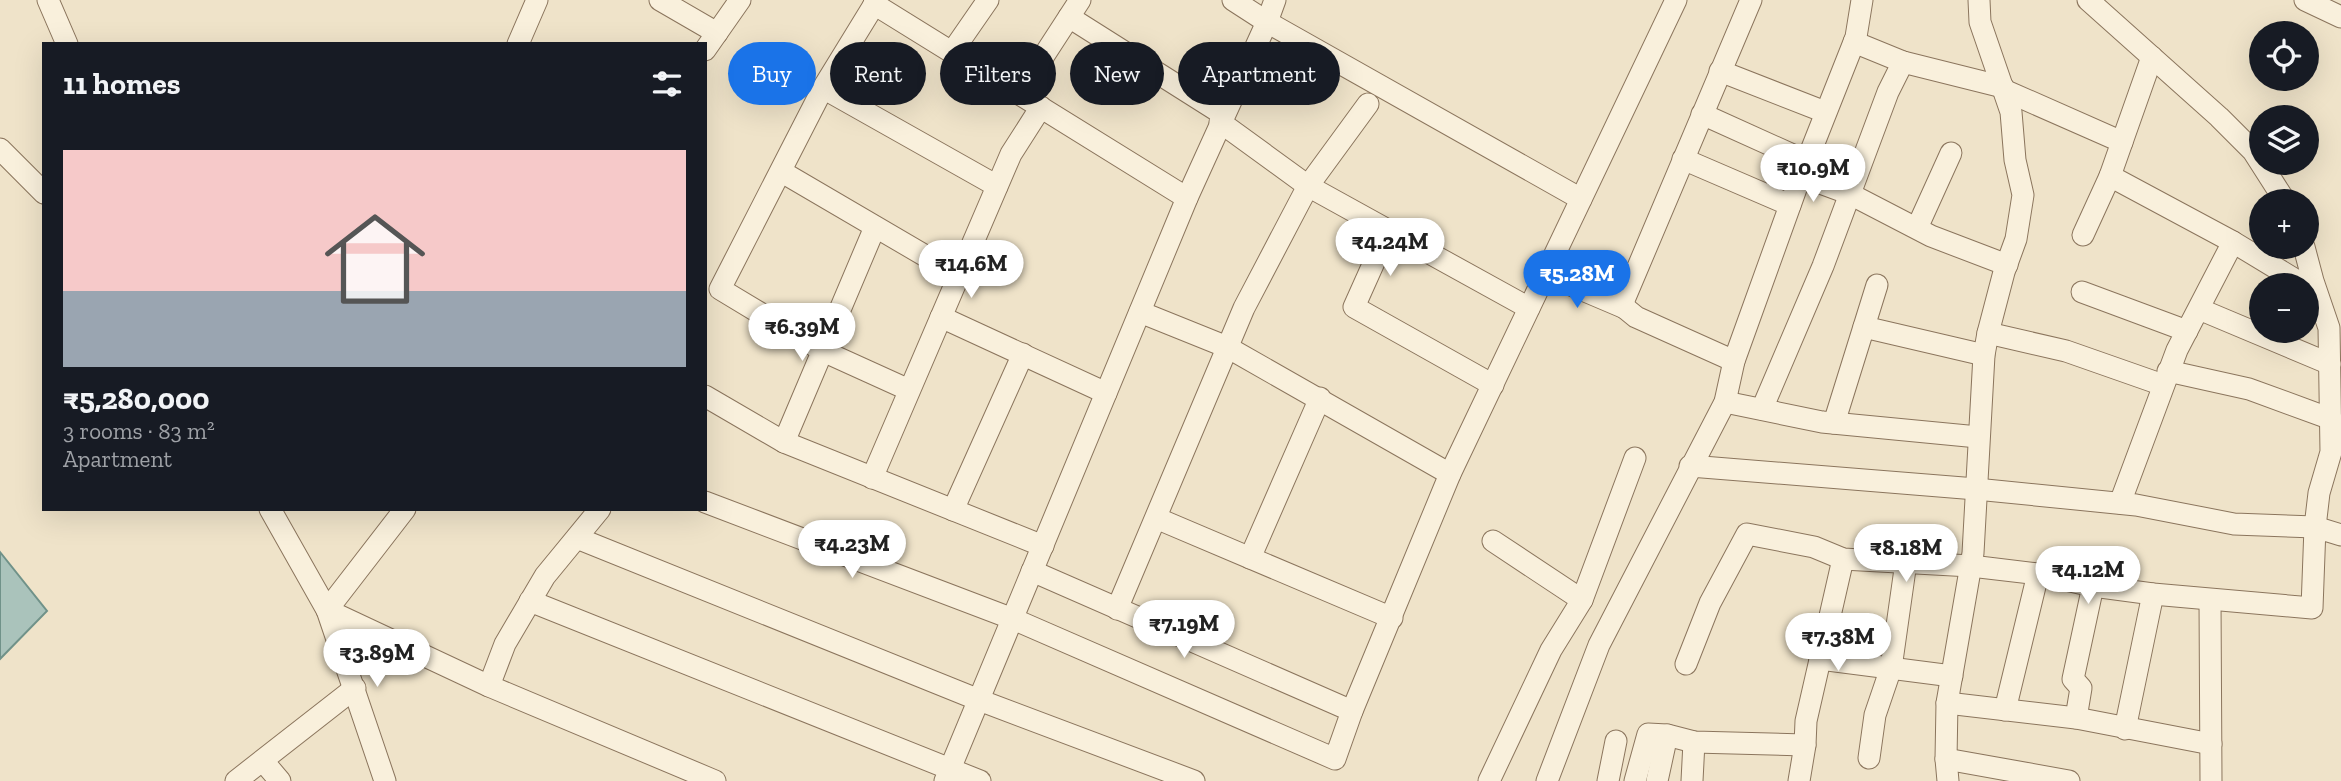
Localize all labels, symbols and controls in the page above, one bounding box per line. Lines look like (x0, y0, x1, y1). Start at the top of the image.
map controls (2249, 21, 2319, 343)
button: locate (2249, 21, 2319, 91)
chip: Buy (728, 42, 816, 105)
chip: Rent (830, 42, 926, 105)
chip: Filters (940, 42, 1056, 105)
chip: New (1070, 42, 1164, 105)
chip: Apartment (1178, 42, 1340, 105)
icon: filters (648, 65, 686, 103)
text: 11 homes (63, 66, 181, 102)
button: layers (2249, 105, 2319, 175)
pin: ₹10.9M (1756, 144, 1870, 204)
text: ₹10.9M (1776, 153, 1850, 181)
button: + (2249, 189, 2319, 259)
icon: home (312, 196, 438, 322)
pin: ₹4.24M (1333, 218, 1447, 278)
text: ₹4.24M (1352, 227, 1428, 255)
pin: ₹14.6M (914, 240, 1028, 300)
text: ₹14.6M (935, 249, 1007, 277)
pin: ₹5.28M (1520, 250, 1634, 310)
text: ₹5.28M (1539, 259, 1615, 287)
button: − (2249, 273, 2319, 343)
pin: ₹6.39M (745, 304, 859, 363)
text: ₹6.39M (764, 312, 840, 340)
text: ₹5,280,000 (63, 381, 210, 417)
text: 3 rooms · 83 m² (63, 417, 215, 445)
text: Apartment (63, 445, 172, 473)
pin: ₹4.23M (795, 520, 909, 580)
pin: ₹8.18M (1849, 524, 1963, 584)
text: ₹4.23M (814, 529, 890, 557)
text: ₹8.18M (1870, 533, 1942, 561)
pin: ₹4.12M (2031, 546, 2145, 606)
text: ₹4.12M (2051, 555, 2125, 583)
pin: ₹7.19M (1127, 600, 1241, 660)
text: ₹7.19M (1149, 609, 1219, 637)
pin: ₹7.38M (1781, 614, 1895, 673)
text: ₹7.38M (1801, 622, 1875, 650)
pin: ₹3.89M (320, 630, 434, 689)
text: ₹3.89M (339, 638, 415, 666)

